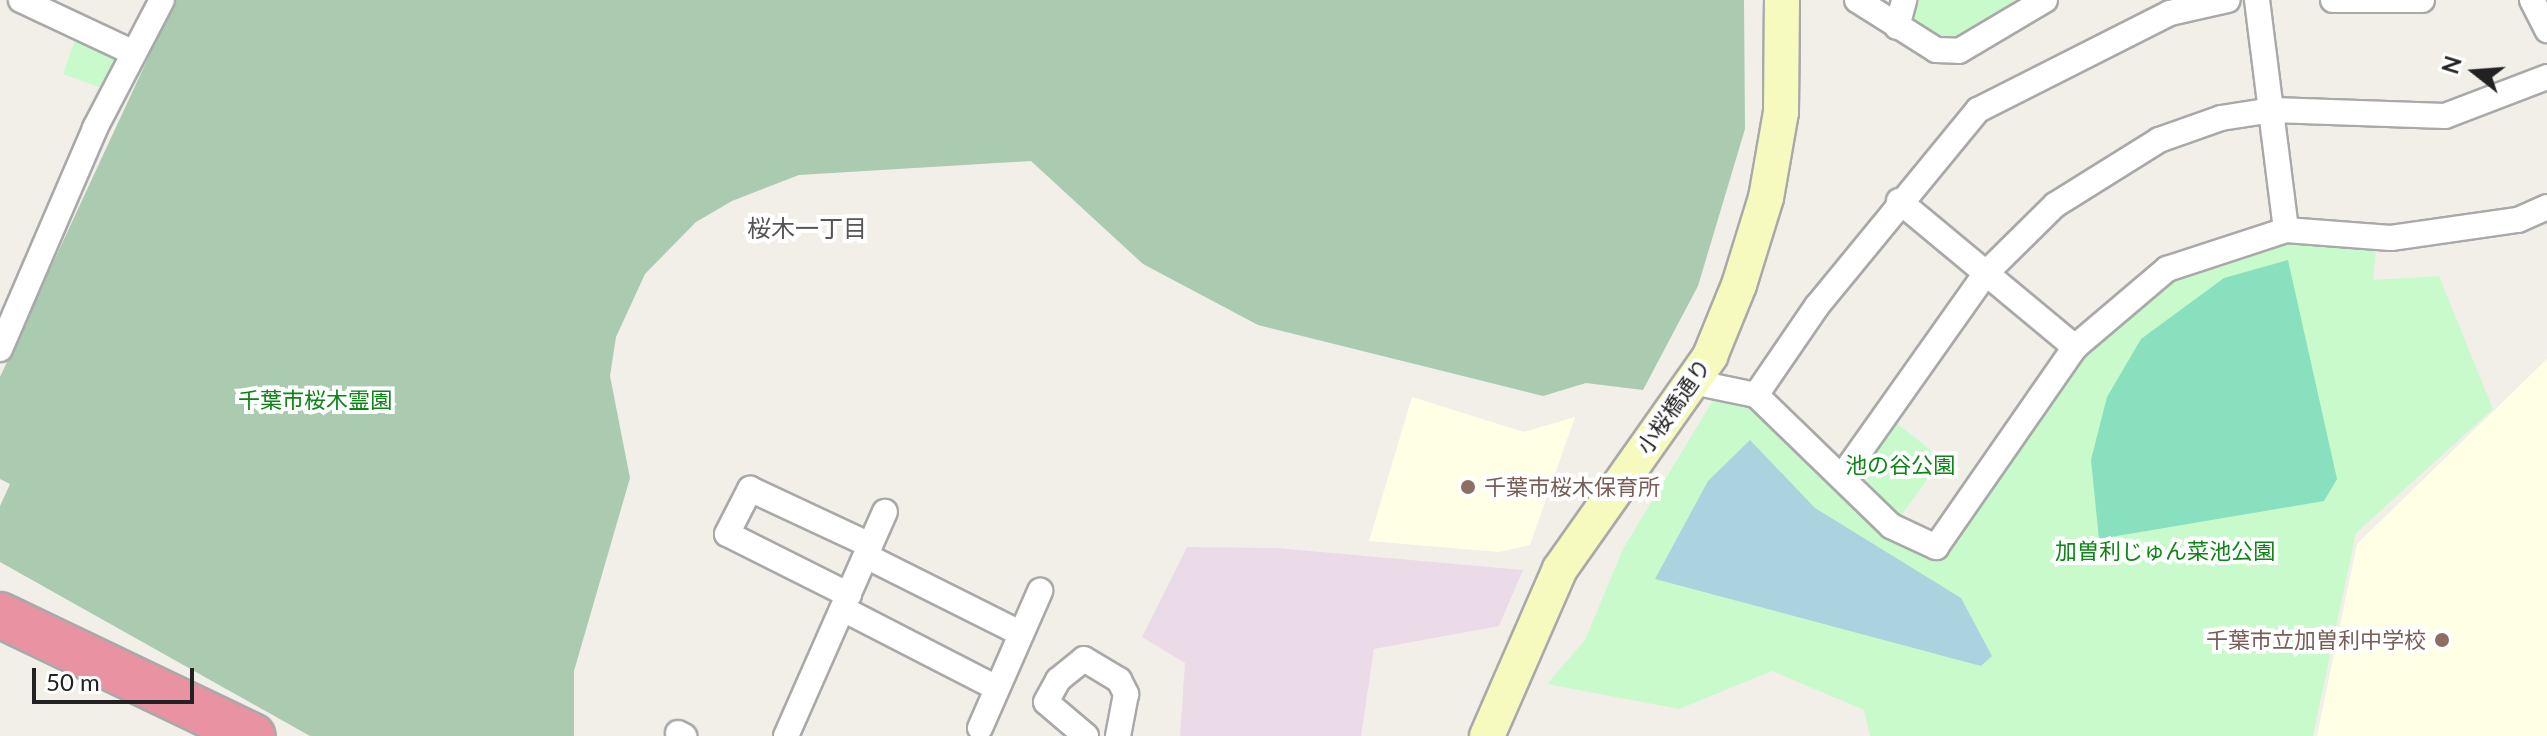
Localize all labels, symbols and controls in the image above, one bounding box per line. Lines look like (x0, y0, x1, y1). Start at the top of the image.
north arrow (2435, 32, 2515, 112)
text: N (2436, 53, 2467, 77)
district label: 桜木一丁目 (747, 214, 867, 242)
street label: 小桜橋通り (1631, 353, 1715, 459)
park label: 千葉市桜木霊園 (238, 387, 392, 413)
park label: 池の谷公園 (1845, 452, 1955, 478)
place label: 千葉市桜木保育所 (1484, 474, 1660, 500)
marker: 千葉市桜木保育所 (1459, 478, 1477, 496)
park label: 加曽利じゅん菜池公園 (2055, 538, 2275, 564)
place label: 千葉市立加曽利中学校 (2206, 627, 2426, 653)
marker: 千葉市立加曽利中学校 (2433, 631, 2451, 649)
scale bar (36, 652, 198, 702)
text: 50 m (46, 667, 100, 696)

